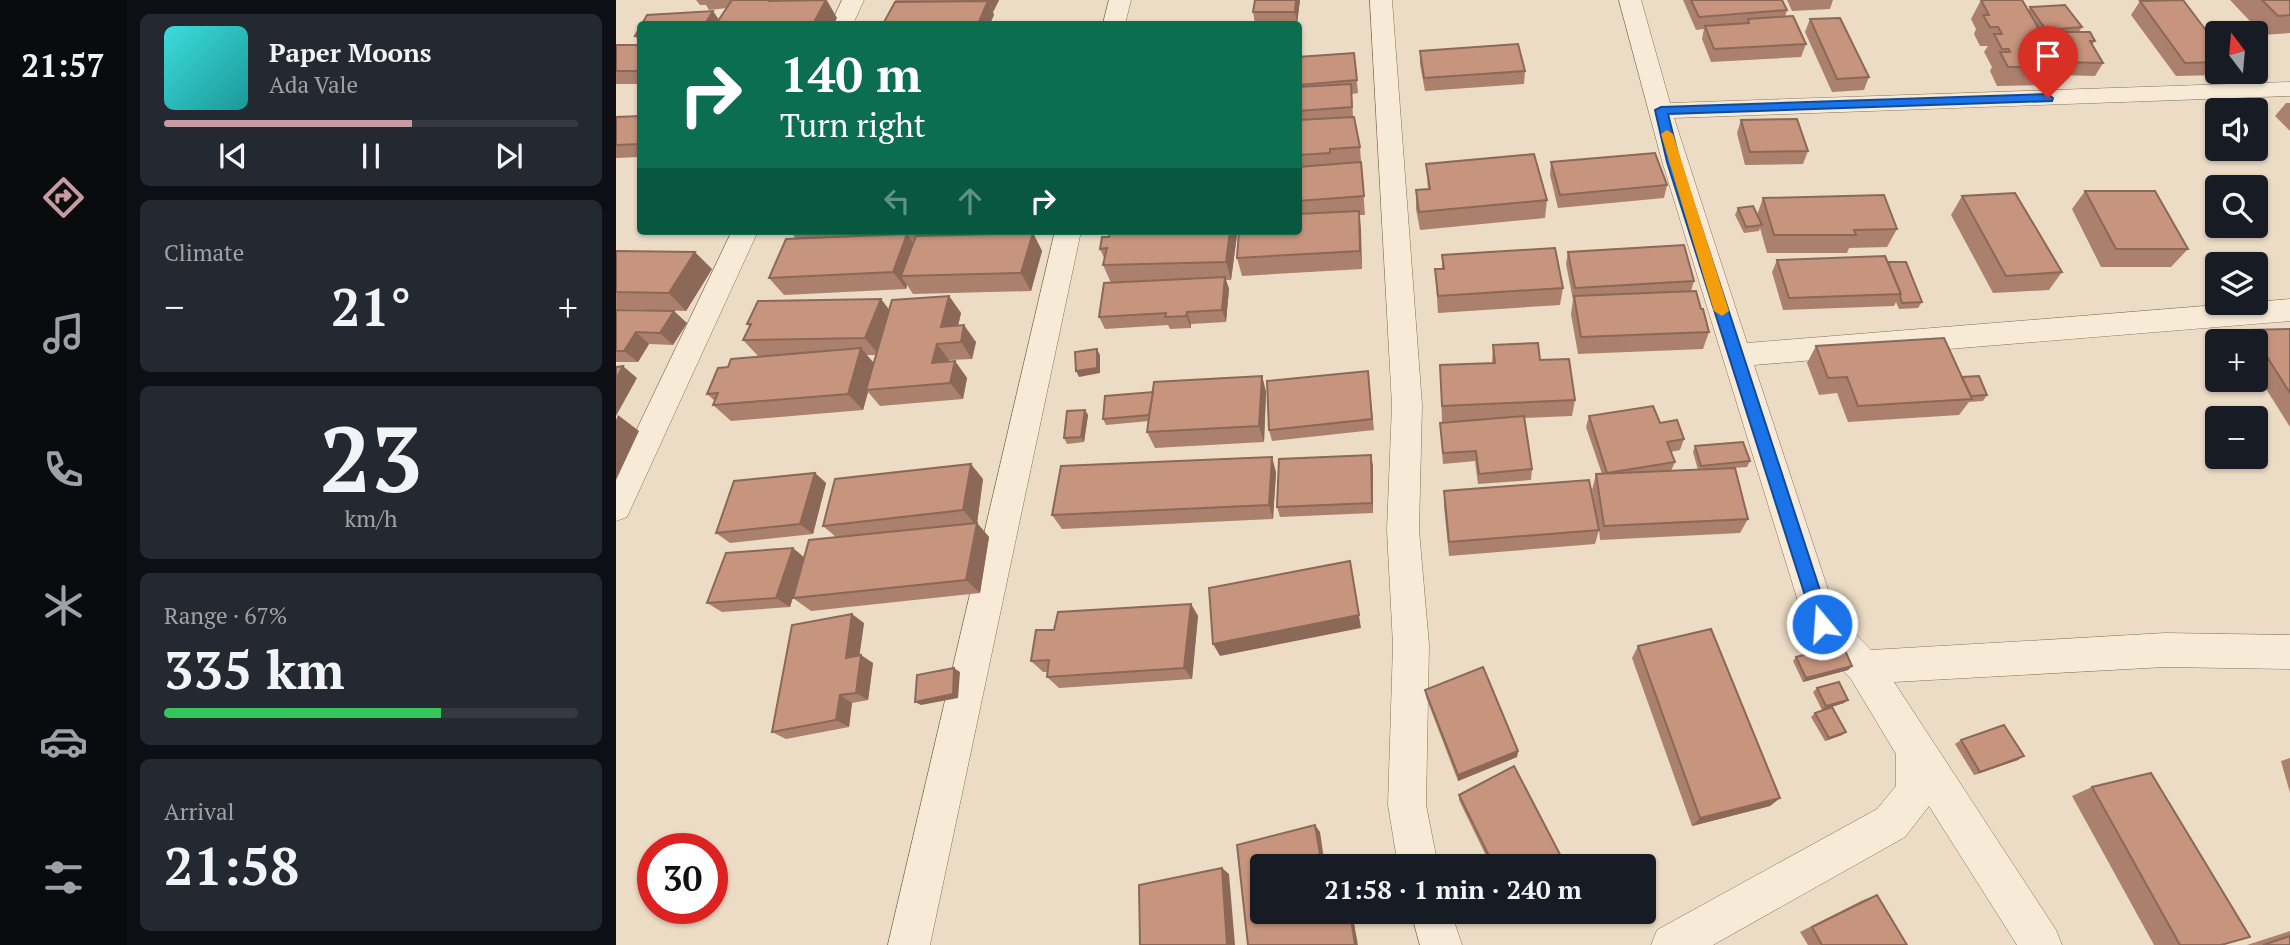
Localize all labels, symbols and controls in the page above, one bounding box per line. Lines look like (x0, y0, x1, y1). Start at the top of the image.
north arrow (2205, 21, 2268, 84)
map controls (2205, 21, 2268, 469)
pin (2018, 26, 2078, 98)
text: Paper Moons (269, 35, 432, 69)
icon: arrive (2029, 37, 2067, 75)
text: 140 m (780, 41, 922, 106)
text: 21:57 (21, 44, 105, 86)
icon: right (665, 49, 756, 140)
text: Ada Vale (269, 69, 358, 100)
button: sound (2205, 98, 2268, 161)
text: Turn right (780, 104, 926, 146)
icon: previous (214, 137, 252, 175)
icon: pause (352, 137, 390, 175)
icon: next (490, 137, 528, 175)
icon: directions (39, 173, 88, 222)
button: search (2205, 175, 2268, 238)
icon: left (878, 182, 916, 220)
icon: ahead (951, 182, 989, 220)
icon: right (1024, 182, 1062, 220)
text: Climate (164, 237, 244, 268)
button: layers (2205, 252, 2268, 315)
text: 21° (331, 272, 411, 341)
text: − (164, 282, 184, 332)
text: + (558, 282, 578, 332)
icon: music (39, 309, 88, 358)
button: + (2205, 329, 2268, 392)
text: 23 (320, 397, 422, 518)
button: − (2205, 406, 2268, 469)
icon: phone (39, 445, 88, 494)
text: km/h (344, 503, 398, 534)
icon: climate (39, 581, 88, 630)
position arrow (1785, 587, 1859, 661)
text: Range · 67% (164, 600, 287, 631)
text: 335 km (164, 635, 345, 704)
icon: car (39, 717, 88, 766)
text: Arrival (164, 796, 235, 827)
text: 21:58 (164, 831, 299, 900)
speed limit sign: 30 (637, 833, 728, 924)
icon: filters (39, 853, 88, 902)
text: 21:58 · 1 min · 240 m (1324, 872, 1582, 906)

